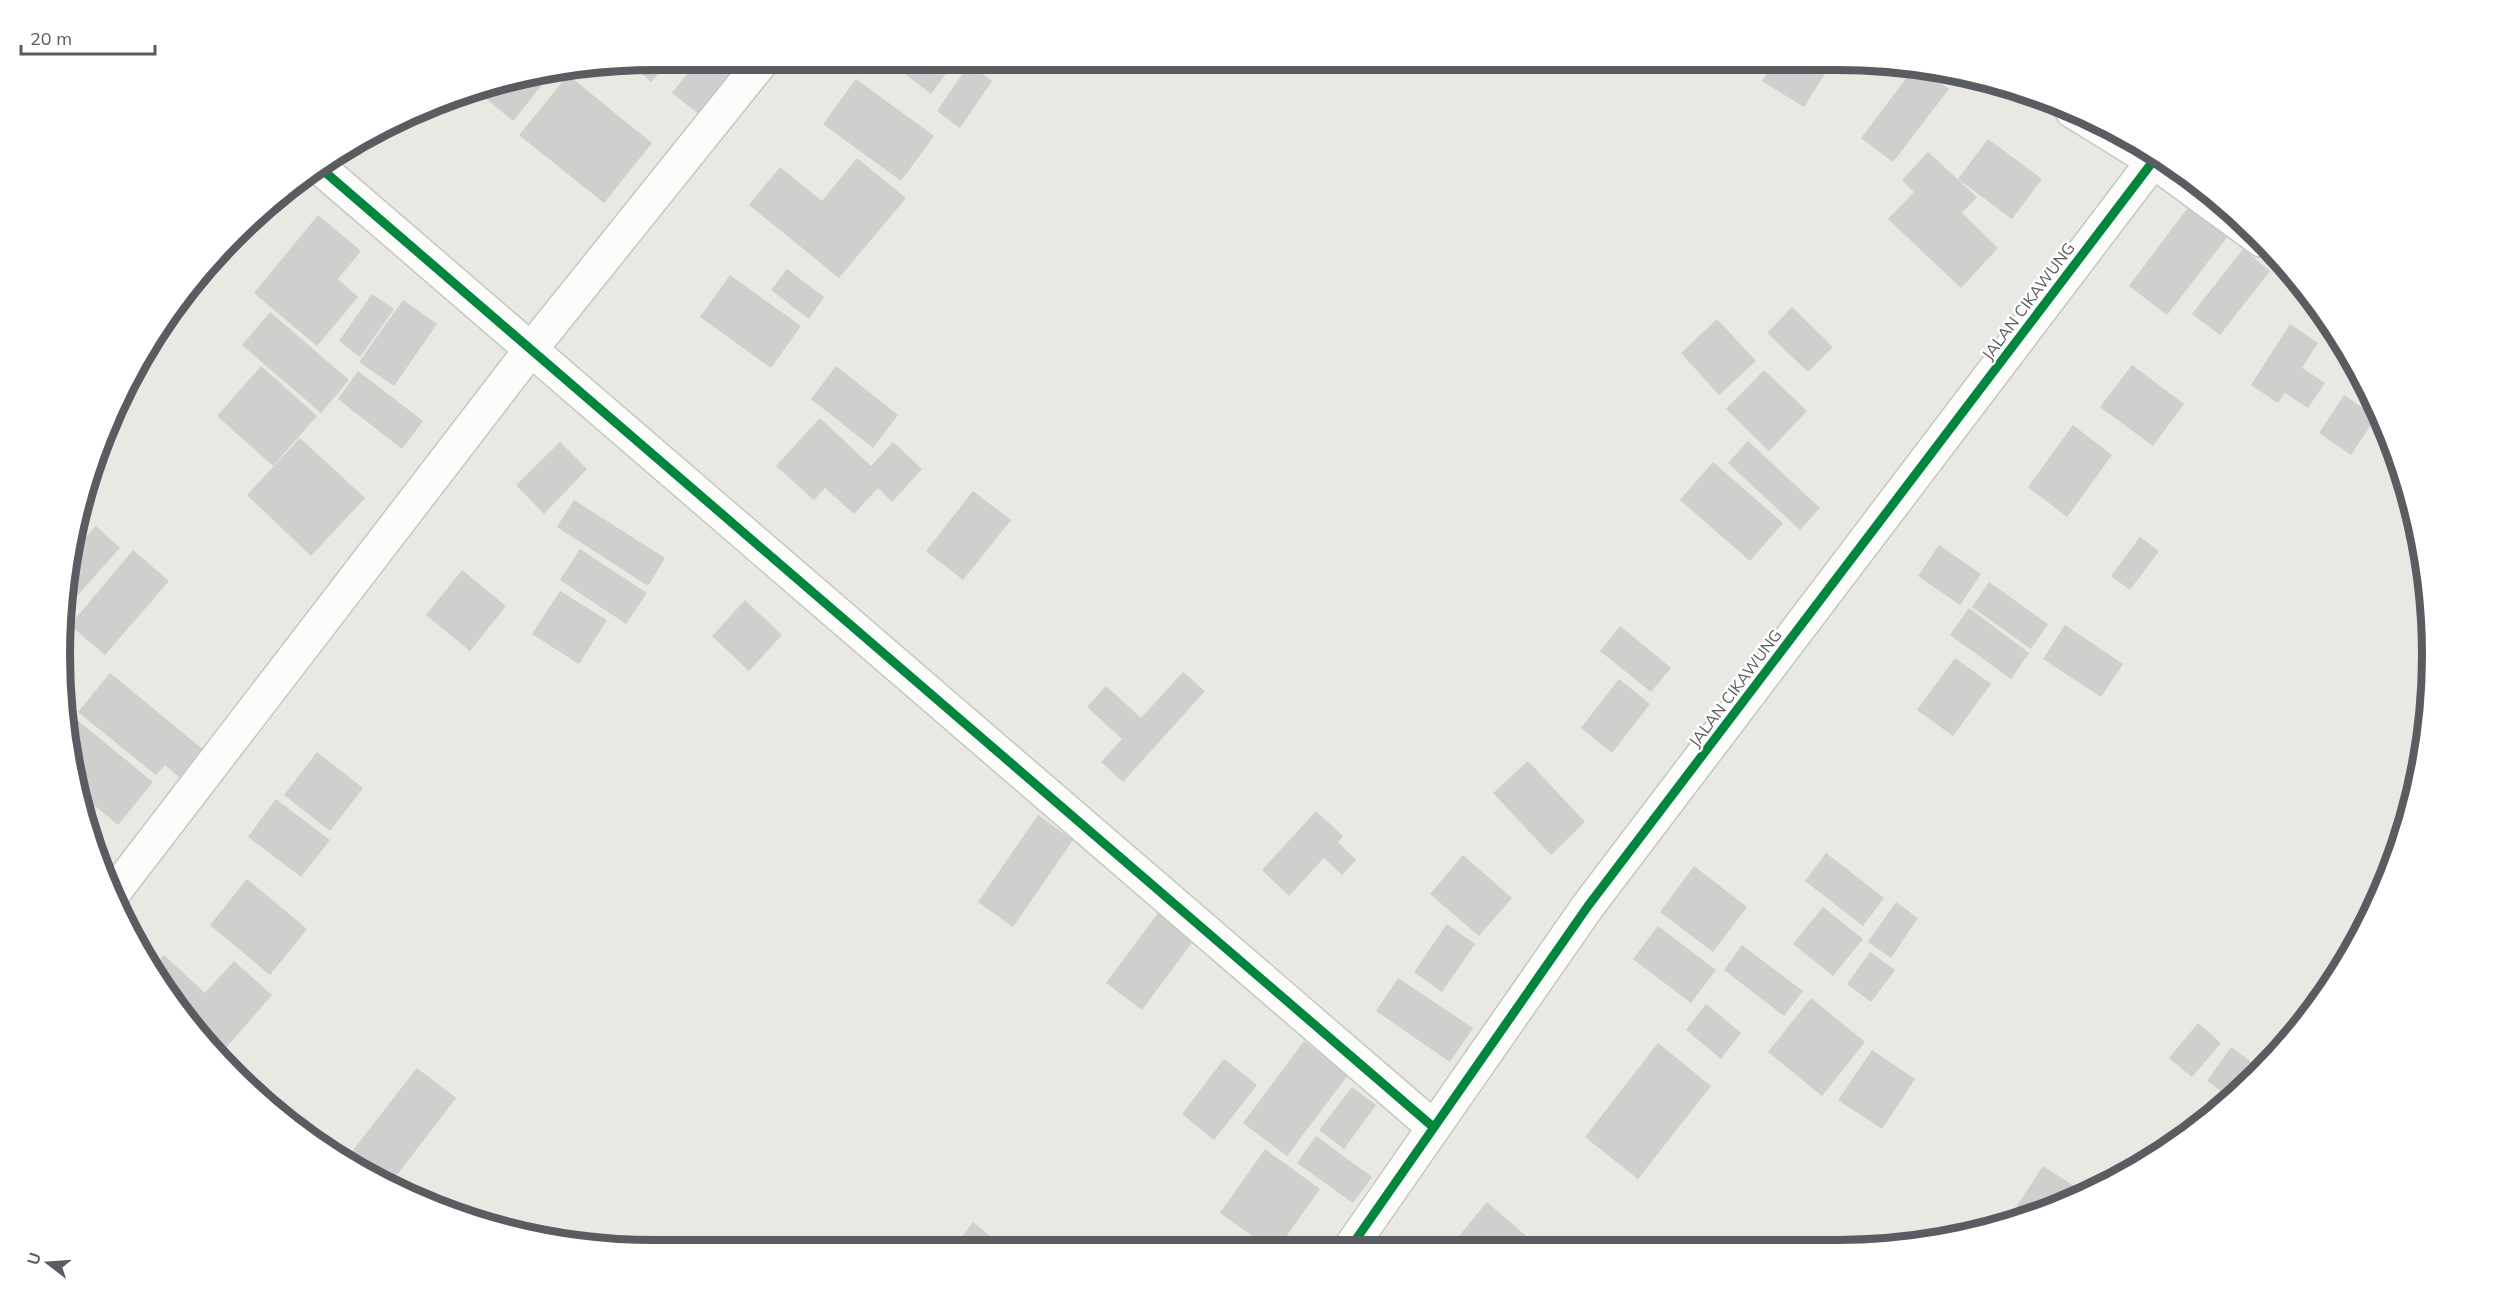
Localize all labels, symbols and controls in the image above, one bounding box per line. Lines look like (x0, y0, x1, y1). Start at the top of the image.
scale bar (21, 18, 154, 56)
text: 20 m (30, 27, 72, 50)
street label: JALAN CIKAWUNG (1977, 238, 2079, 364)
street label: JALAN CIKAWUNG (1684, 625, 1786, 751)
north arrow (18, 1233, 78, 1293)
text: U (22, 1250, 45, 1267)

